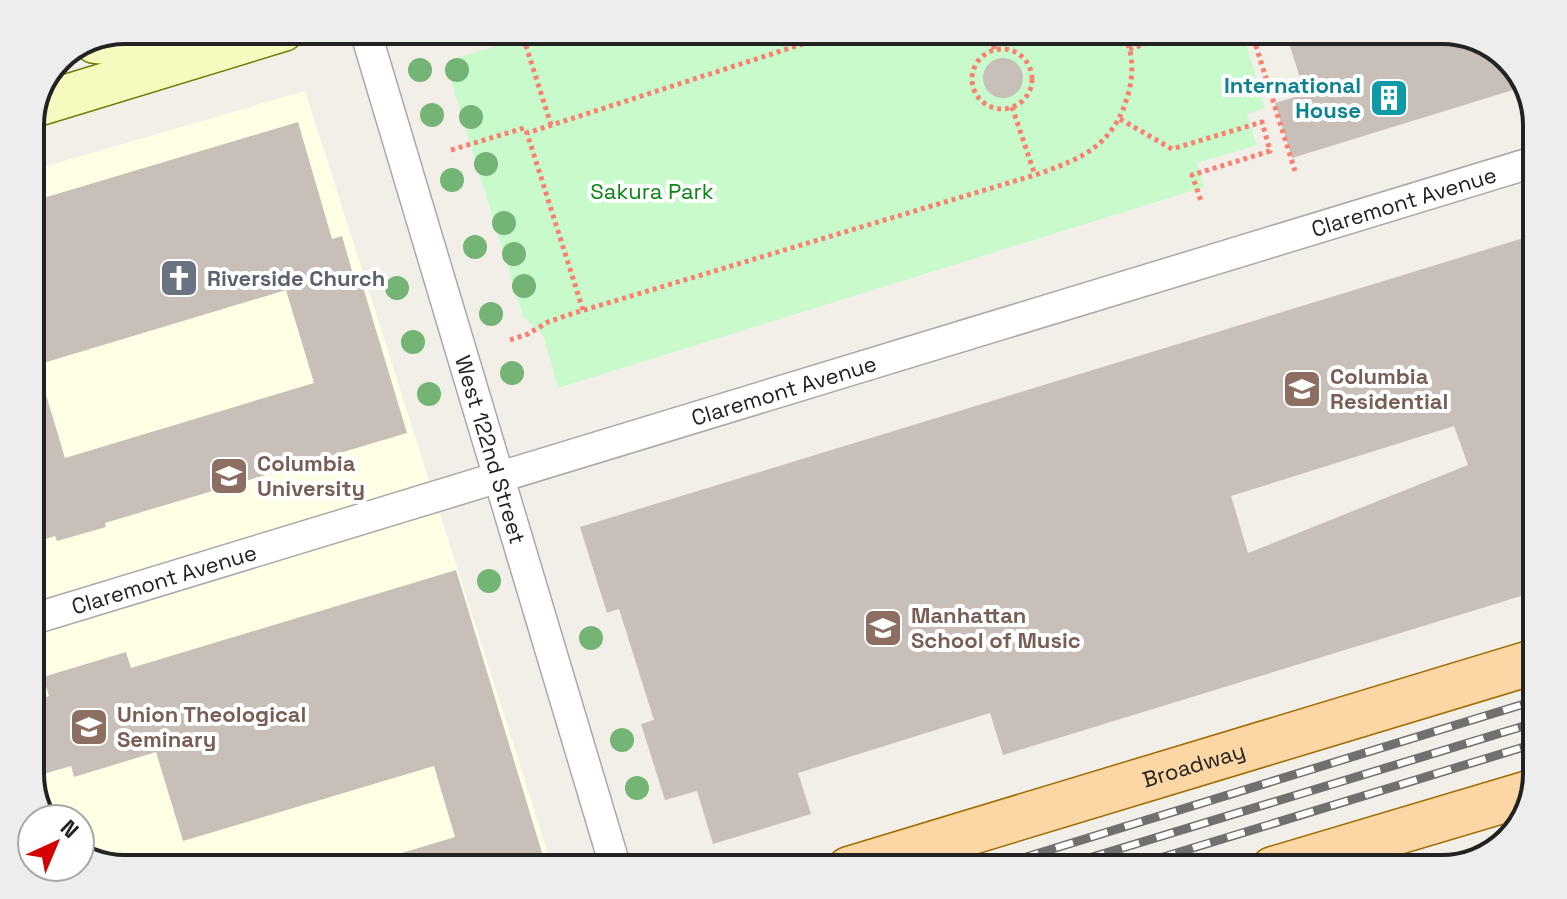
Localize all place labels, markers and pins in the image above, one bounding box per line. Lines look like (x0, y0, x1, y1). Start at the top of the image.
place label: International House (1224, 71, 1361, 124)
building icon: International House (1368, 77, 1410, 119)
church icon: Riverside Church (158, 257, 200, 299)
place label: Riverside Church (207, 264, 385, 292)
place label: Columbia Residential (1330, 362, 1448, 415)
school or university icon: Columbia Residential (1281, 368, 1323, 410)
place label: Columbia University (257, 449, 365, 502)
school or university icon: Columbia University (208, 455, 250, 497)
place label: Manhattan School of Music (911, 601, 1081, 654)
school or university icon: Manhattan School of Music (862, 607, 904, 649)
place label: Union Theological Seminary (117, 700, 306, 753)
school or university icon: Union Theological Seminary (68, 706, 110, 748)

